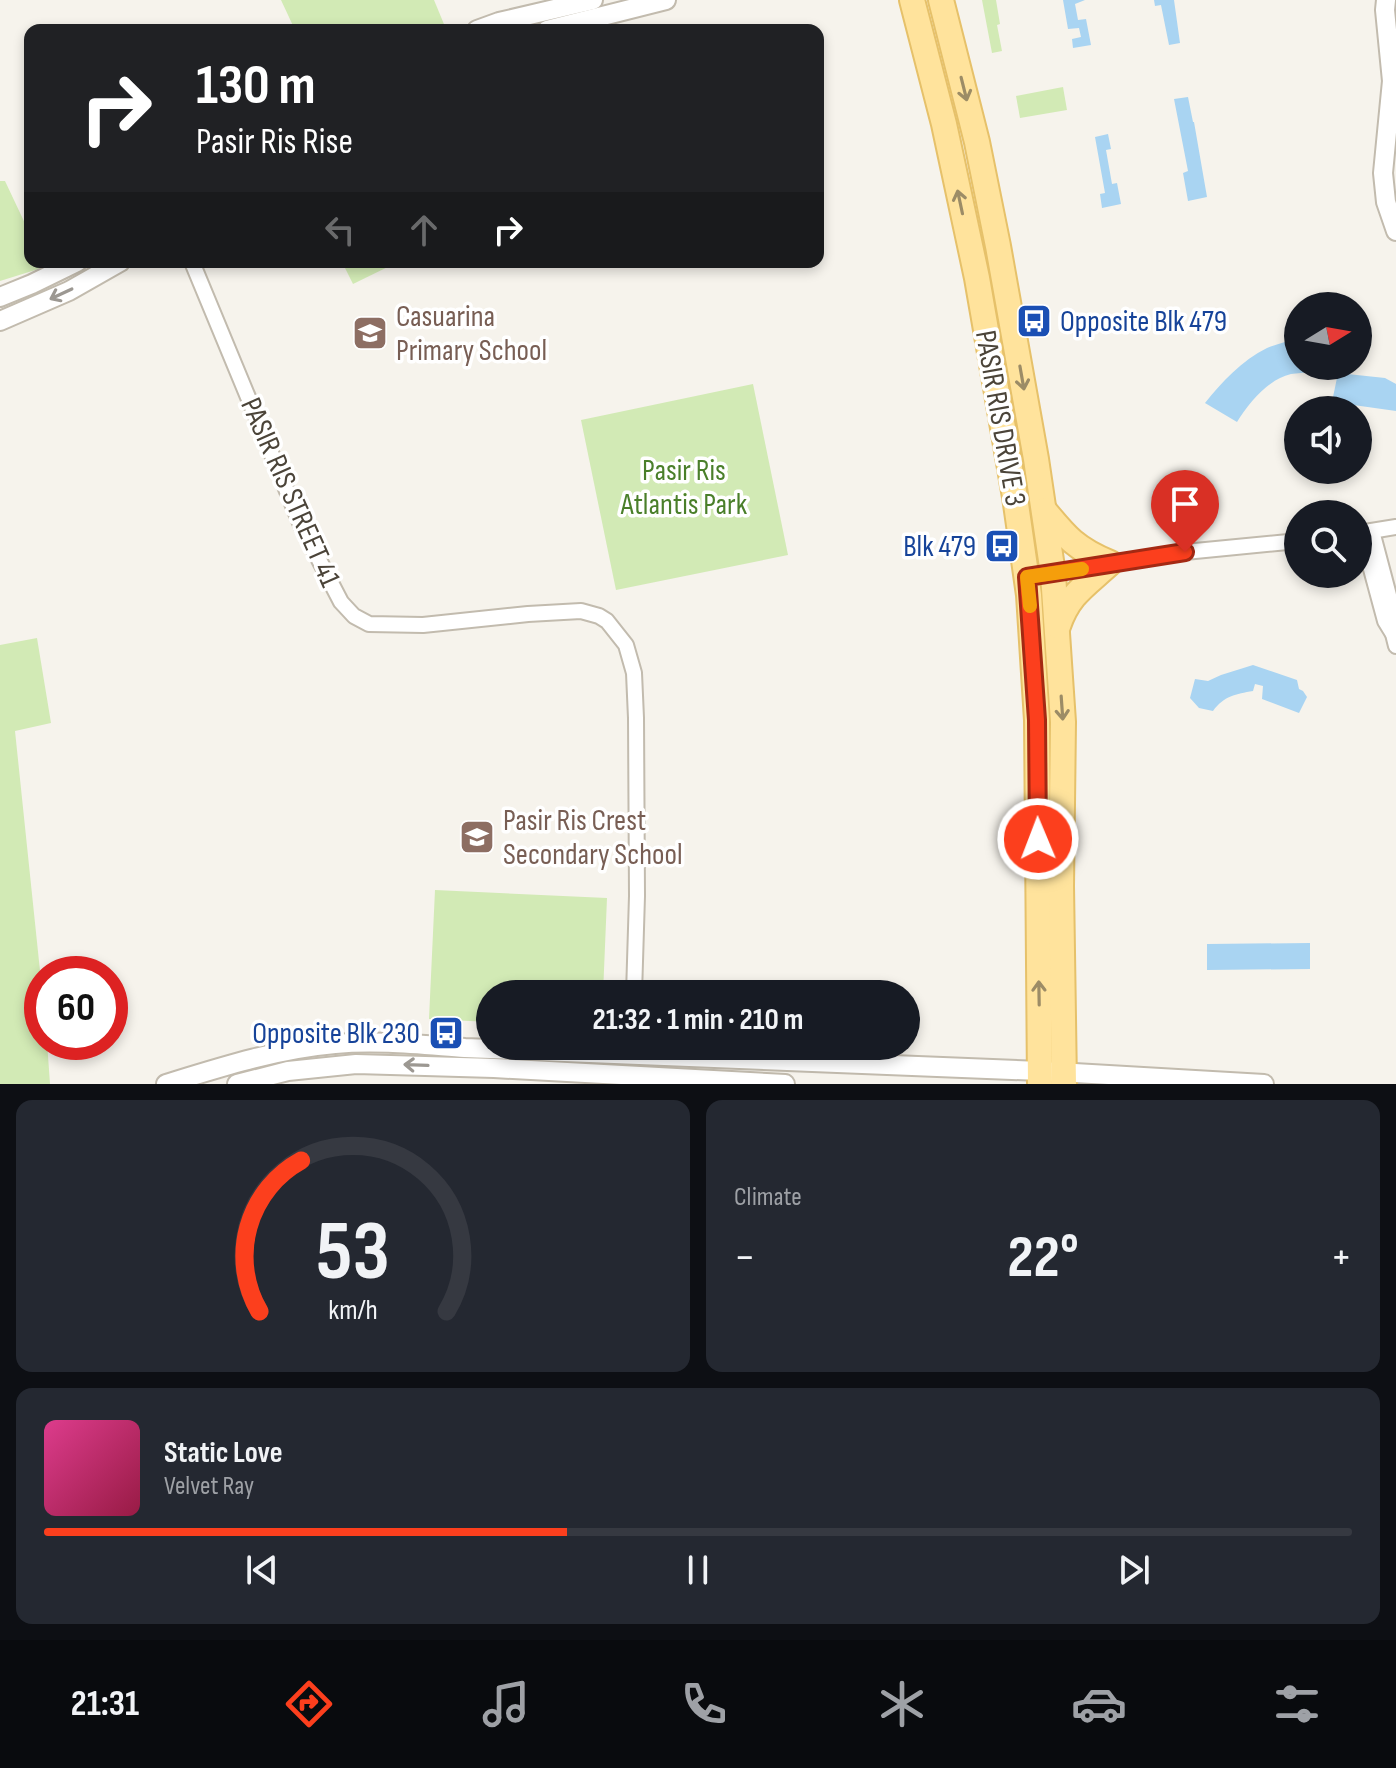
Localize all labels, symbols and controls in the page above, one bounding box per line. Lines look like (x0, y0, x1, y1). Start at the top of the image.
text: 130 m (196, 53, 316, 120)
icon: right (64, 56, 168, 160)
one-way arrow (958, 75, 973, 101)
text: Pasir Ris Rise (196, 121, 353, 164)
one-way arrow (952, 189, 967, 215)
icon: left (318, 208, 362, 252)
icon: ahead (402, 208, 446, 252)
icon: right (486, 208, 530, 252)
one-way arrow (50, 287, 74, 302)
north arrow (1284, 292, 1372, 380)
map controls (1284, 292, 1372, 588)
place label: Casuarina Primary School (396, 299, 547, 369)
bus stop icon: Opposite Blk 479 (1015, 302, 1053, 340)
place label: Opposite Blk 479 (1060, 304, 1227, 340)
school or university icon: Casuarina Primary School (351, 314, 389, 352)
street label: PASIR RIS DRIVE 3 (967, 328, 1033, 509)
one-way arrow (1016, 365, 1031, 390)
street label: PASIR RIS STREET 41 (232, 392, 348, 593)
button: sound (1284, 396, 1372, 484)
park label: Pasir Ris Atlantis Park (620, 453, 748, 523)
pin (1151, 470, 1219, 552)
icon: arrive (1163, 482, 1207, 526)
button: search (1284, 500, 1372, 588)
bus stop icon: Blk 479 (983, 527, 1021, 565)
place label: Blk 479 (903, 529, 976, 565)
one-way arrow (1055, 694, 1070, 721)
position arrow (996, 797, 1080, 881)
place label: Pasir Ris Crest Secondary School (503, 803, 683, 873)
school or university icon: Pasir Ris Crest Secondary School (458, 818, 496, 856)
speed limit sign: 60 (24, 956, 128, 1060)
one-way arrow (1032, 980, 1047, 1007)
text: 21:32 · 1 min · 210 m (593, 1002, 803, 1038)
bus stop icon: Opposite Blk 230 (427, 1014, 465, 1052)
place label: Opposite Blk 230 (252, 1016, 420, 1052)
one-way arrow (403, 1057, 430, 1072)
text: Climate (734, 1182, 802, 1213)
text: 53 (316, 1203, 390, 1303)
text: 22° (1007, 1222, 1079, 1294)
text: − (734, 1231, 756, 1284)
text: + (1330, 1231, 1352, 1284)
text: km/h (328, 1293, 378, 1328)
text: Static Love (164, 1435, 283, 1471)
text: Velvet Ray (164, 1471, 254, 1502)
icon: previous (240, 1548, 284, 1592)
icon: pause (676, 1548, 720, 1592)
icon: next (1112, 1548, 1156, 1592)
icon: directions (281, 1676, 337, 1732)
icon: music (478, 1676, 534, 1732)
icon: phone (676, 1676, 732, 1732)
icon: climate (874, 1676, 930, 1732)
icon: car (1071, 1676, 1127, 1732)
icon: filters (1269, 1676, 1325, 1732)
text: 21:31 (71, 1683, 139, 1726)

